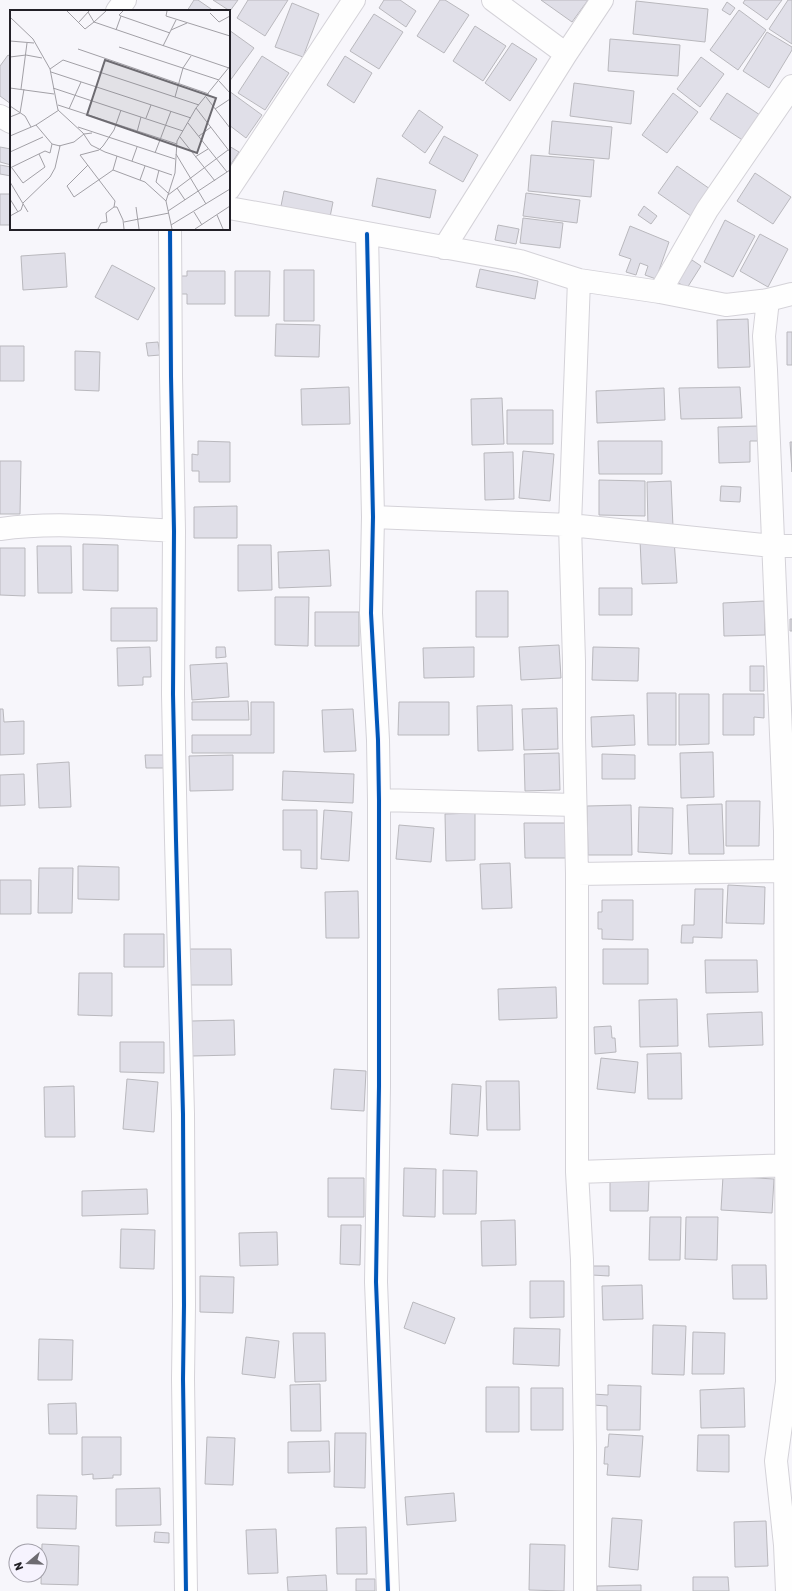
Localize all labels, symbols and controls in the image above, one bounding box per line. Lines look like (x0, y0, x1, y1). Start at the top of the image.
inset map (10, 10, 230, 230)
north arrow (8, 1543, 48, 1583)
text: N (12, 1560, 26, 1572)

